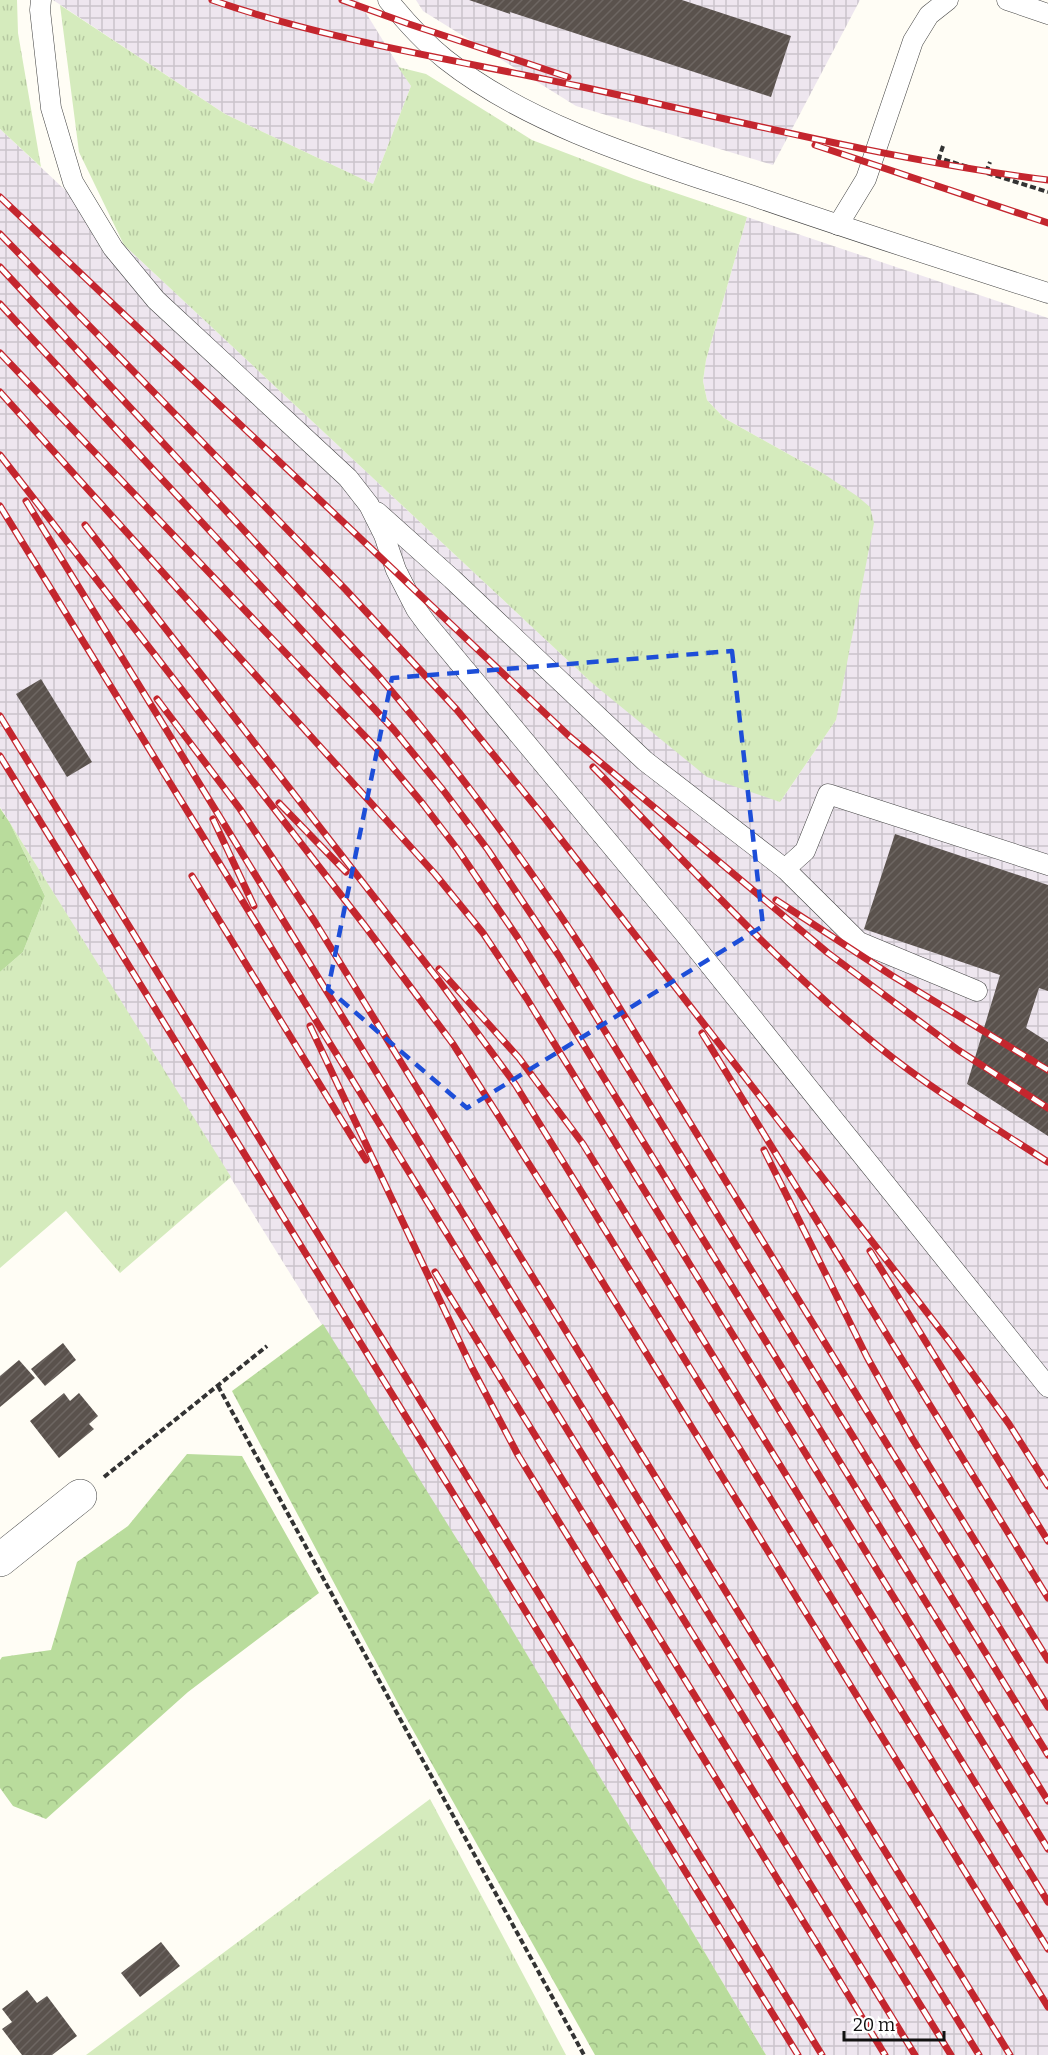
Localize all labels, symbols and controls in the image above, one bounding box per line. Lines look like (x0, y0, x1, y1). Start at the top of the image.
scale bar (844, 2004, 944, 2042)
text: 20 m (853, 2014, 895, 2036)

